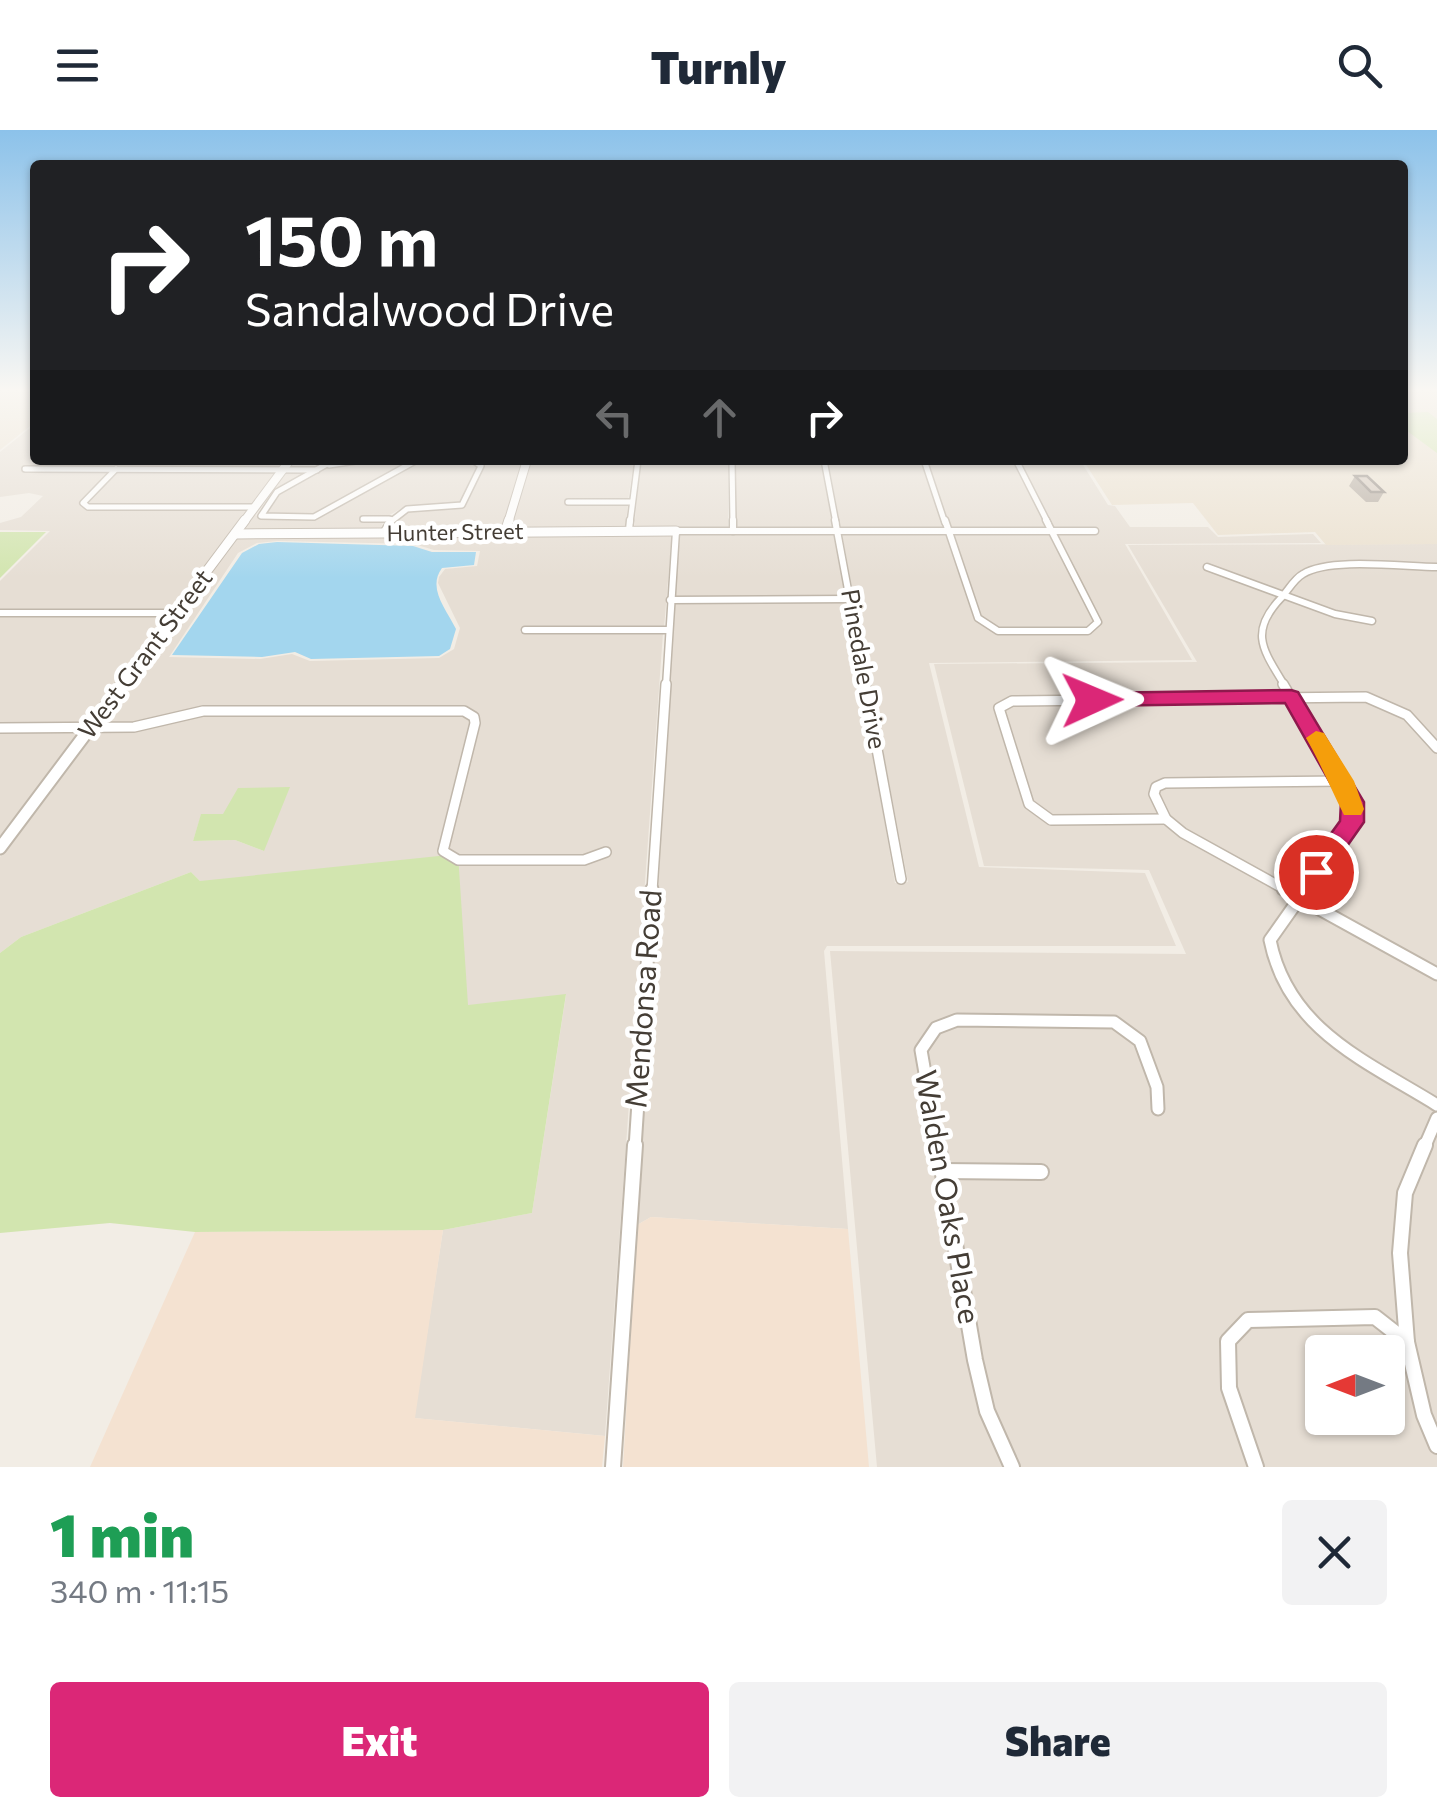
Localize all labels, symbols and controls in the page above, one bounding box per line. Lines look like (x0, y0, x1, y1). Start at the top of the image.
icon: menu (50, 38, 105, 93)
text: Turnly (650, 38, 787, 93)
icon: search (1332, 38, 1387, 93)
text: 150 m (245, 195, 438, 280)
icon: right (80, 200, 210, 330)
text: Sandalwood Drive (245, 280, 614, 335)
icon: left (587, 390, 642, 445)
icon: ahead (692, 390, 747, 445)
icon: right (797, 390, 852, 445)
street label: Hunter Street (386, 517, 524, 546)
street label: West Grant Street (71, 563, 218, 744)
street label: Pinedale Drive (836, 587, 894, 751)
position arrow (1040, 648, 1144, 752)
pin (1274, 830, 1359, 915)
icon: arrive (1289, 845, 1344, 900)
street label: Mendonsa Road (615, 888, 668, 1109)
street label: Walden Oaks Place (909, 1067, 990, 1326)
north arrow (1305, 1335, 1405, 1435)
map controls (1305, 1335, 1405, 1435)
text: 1 min (50, 1496, 194, 1569)
button: close (1282, 1500, 1387, 1605)
text: 340 m · 11:15 (50, 1570, 229, 1610)
button: Exit (50, 1682, 709, 1797)
button: Share (729, 1682, 1387, 1797)

